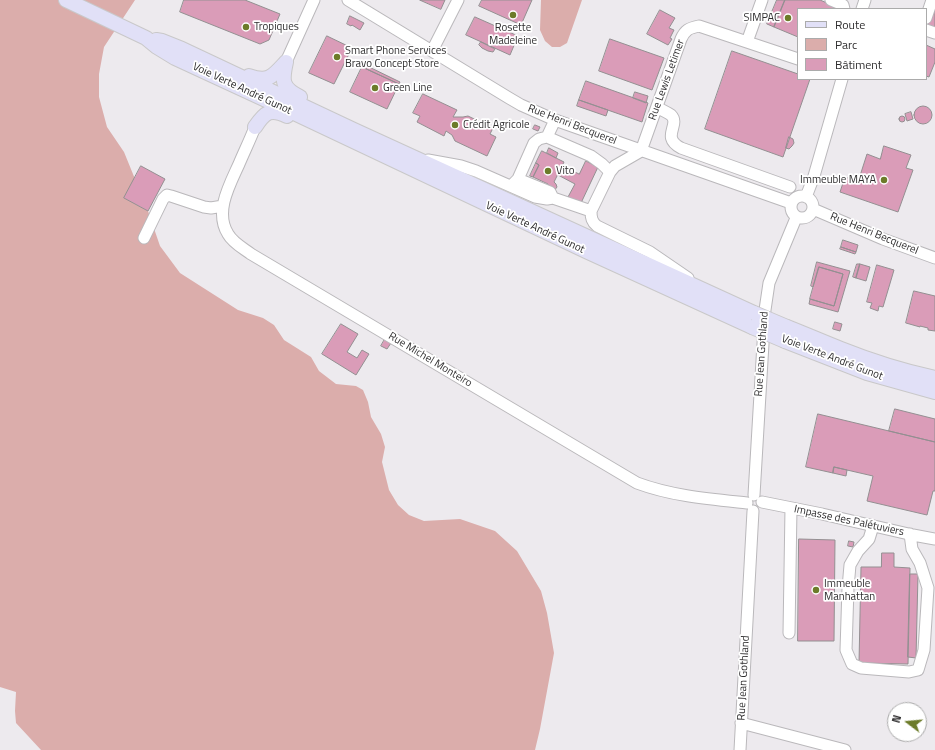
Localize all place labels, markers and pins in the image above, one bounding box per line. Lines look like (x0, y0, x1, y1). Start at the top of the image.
marker: Rosette Madeleine (508, 10, 518, 20)
place label: SIMPAC (744, 11, 780, 25)
marker: SIMPAC (783, 13, 793, 23)
place label: Tropiques (254, 20, 299, 34)
place label: Rosette Madeleine (489, 21, 537, 47)
marker: Tropiques (241, 22, 251, 32)
place label: Smart Phone Services Bravo Concept Store (345, 44, 446, 70)
marker: Smart Phone Services Bravo Concept Store (332, 52, 342, 62)
place label: Green Line (383, 81, 432, 95)
marker: Green Line (370, 83, 380, 93)
place label: Crédit Agricole (463, 118, 530, 132)
marker: Crédit Agricole (450, 120, 460, 130)
place label: Vito (556, 164, 574, 178)
marker: Vito (543, 166, 553, 176)
place label: Immeuble MAYA (800, 173, 876, 187)
marker: Immeuble MAYA (879, 175, 889, 185)
place label: Immeuble Manhattan (824, 577, 875, 603)
marker: Immeuble Manhattan (811, 585, 821, 595)

